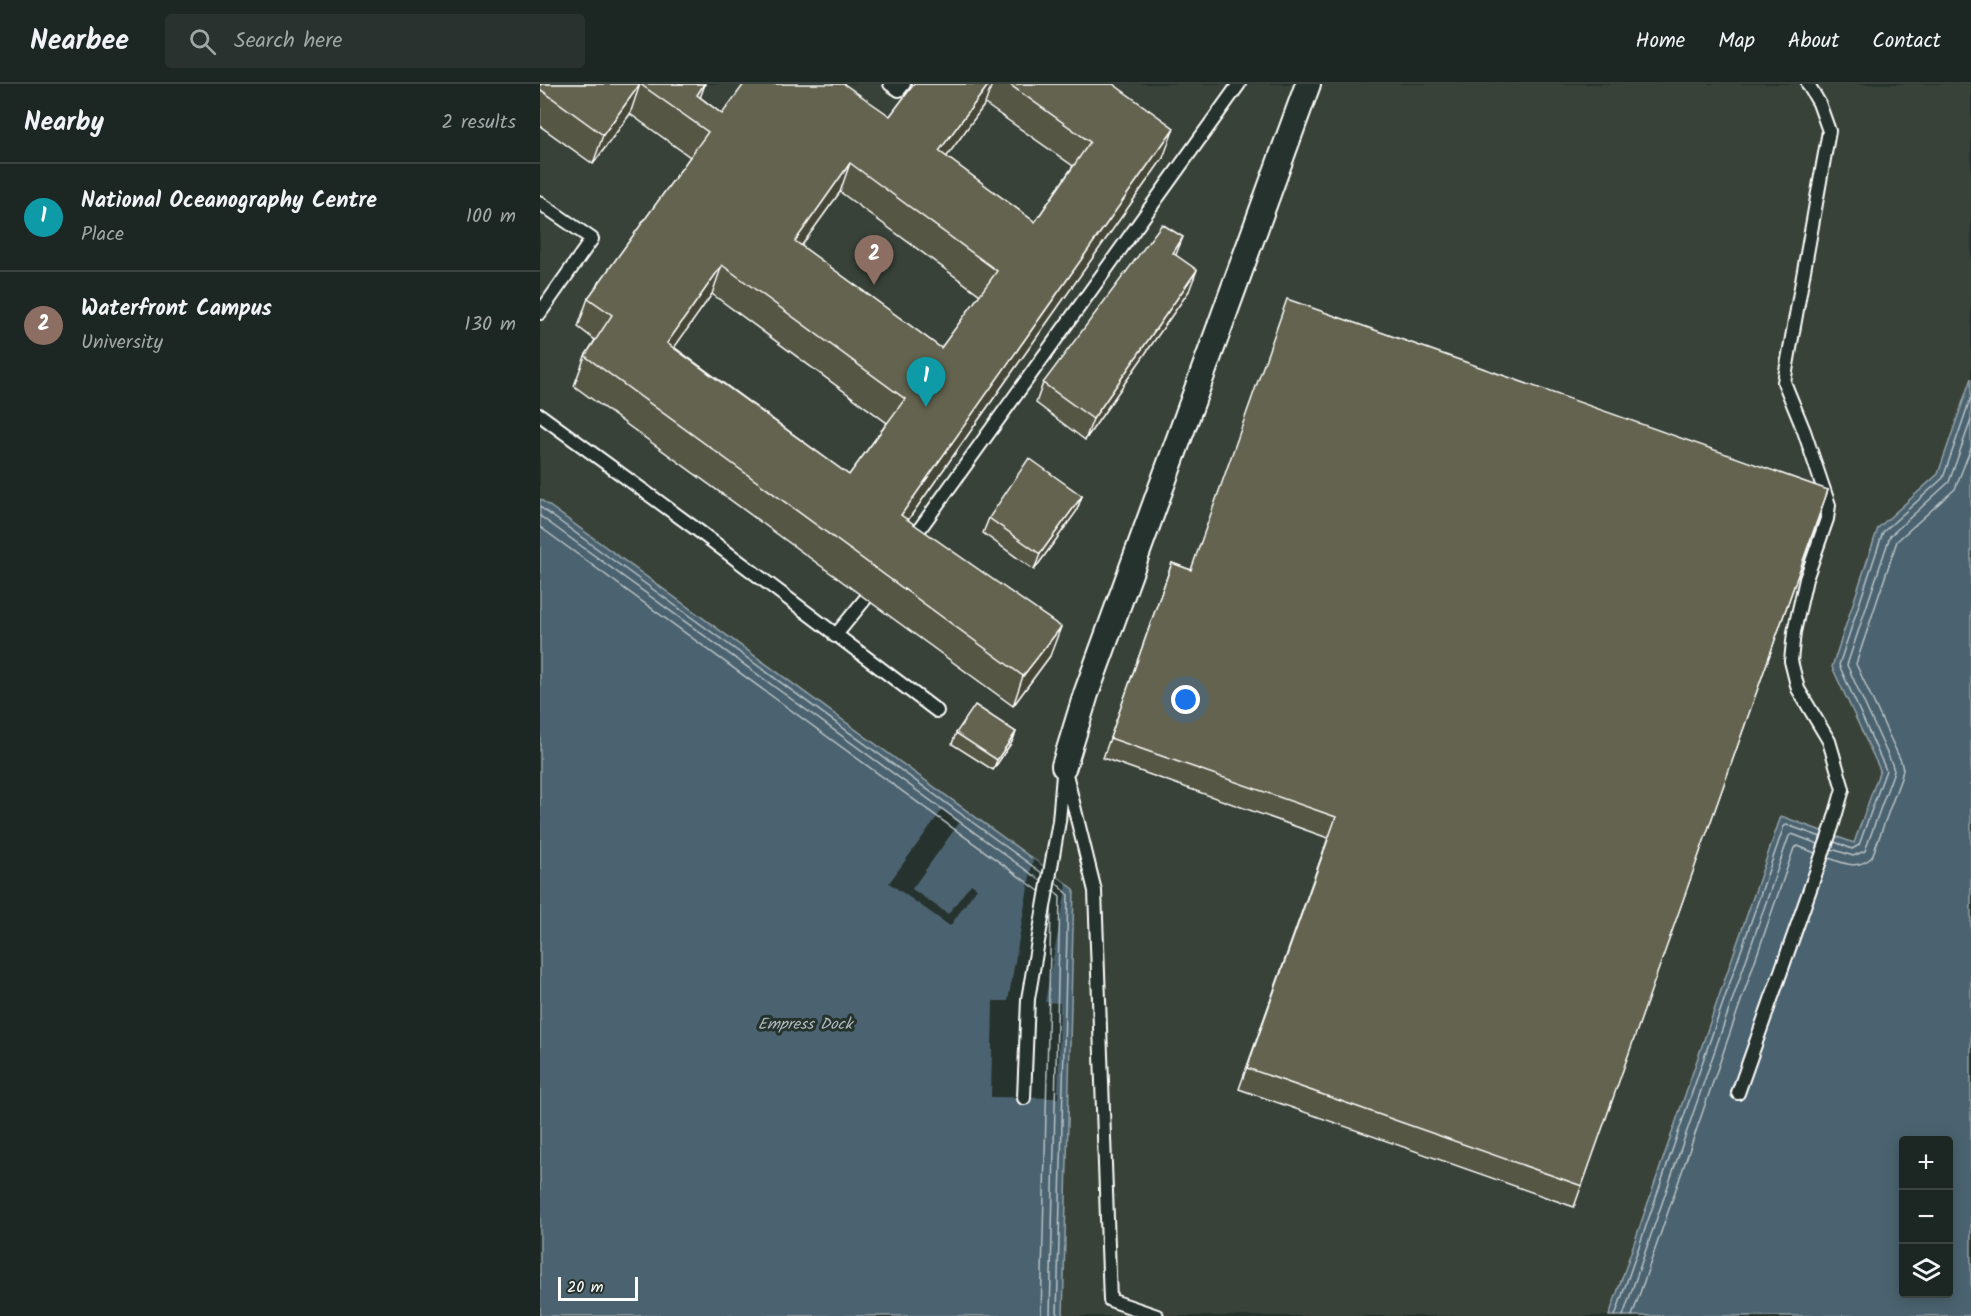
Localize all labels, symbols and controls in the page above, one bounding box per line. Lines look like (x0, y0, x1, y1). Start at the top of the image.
search box (165, 14, 585, 68)
text: Nearbee (30, 19, 129, 64)
text: Search here (234, 24, 342, 59)
icon: search (186, 25, 219, 58)
text: Home (1636, 25, 1685, 58)
text: Map (1718, 25, 1755, 58)
text: About (1788, 25, 1839, 58)
text: Contact (1872, 25, 1941, 58)
text: Nearby (24, 102, 104, 144)
text: 2 results (441, 107, 516, 139)
text: National Oceanography Centre (81, 184, 377, 219)
text: 1 (40, 201, 47, 233)
text: 100 m (466, 201, 516, 233)
text: Place (81, 219, 124, 251)
pin: 2 (854, 236, 894, 285)
text: Waterfront Campus (81, 292, 272, 327)
text: 2 (38, 309, 49, 341)
text: 130 m (464, 309, 516, 341)
text: University (81, 327, 163, 359)
pin: 1 (906, 358, 946, 407)
your location (1171, 685, 1200, 714)
water label: Empress Dock (758, 1012, 855, 1037)
map controls (1899, 1136, 1953, 1298)
button: + (1899, 1136, 1953, 1190)
button: − (1899, 1190, 1953, 1244)
button: layers (1899, 1244, 1953, 1298)
scale bar (558, 1274, 638, 1302)
text: 20 m (567, 1275, 603, 1300)

